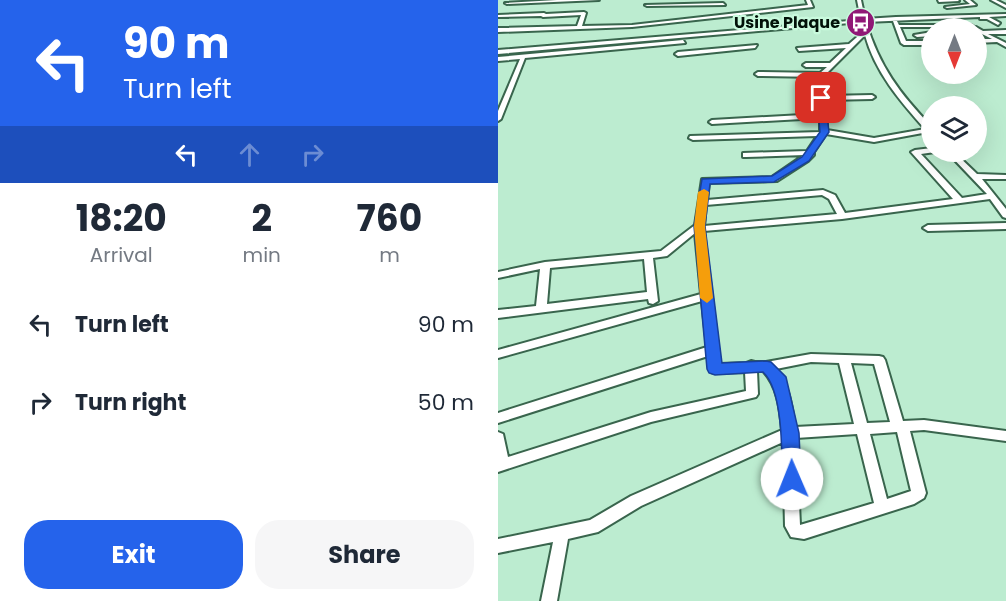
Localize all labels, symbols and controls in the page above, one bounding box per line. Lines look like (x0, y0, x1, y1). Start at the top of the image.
bus stop icon: Usine Plaque (845, 6, 877, 38)
place label: Usine Plaque (734, 11, 840, 34)
text: 90 m (123, 14, 230, 73)
north arrow (921, 18, 987, 84)
map controls (921, 18, 987, 162)
icon: left (24, 24, 102, 102)
text: Turn left (123, 70, 232, 107)
pin (795, 72, 846, 123)
icon: arrive (804, 81, 837, 114)
button: layers (921, 96, 987, 162)
icon: left (170, 138, 203, 171)
icon: ahead (233, 138, 266, 171)
icon: right (296, 138, 329, 171)
text: 18:20 (76, 193, 167, 244)
text: 2 (251, 193, 272, 244)
text: 760 (357, 193, 422, 244)
text: Arrival (90, 241, 153, 269)
text: min (243, 241, 281, 269)
text: m (379, 241, 400, 269)
icon: left (24, 308, 57, 341)
text: Turn left (75, 309, 169, 340)
text: 90 m (418, 309, 474, 340)
icon: right (24, 386, 57, 419)
text: Turn right (75, 387, 186, 418)
text: 50 m (418, 387, 474, 418)
position arrow (760, 447, 824, 511)
button: Exit (24, 520, 243, 589)
button: Share (255, 520, 474, 589)

